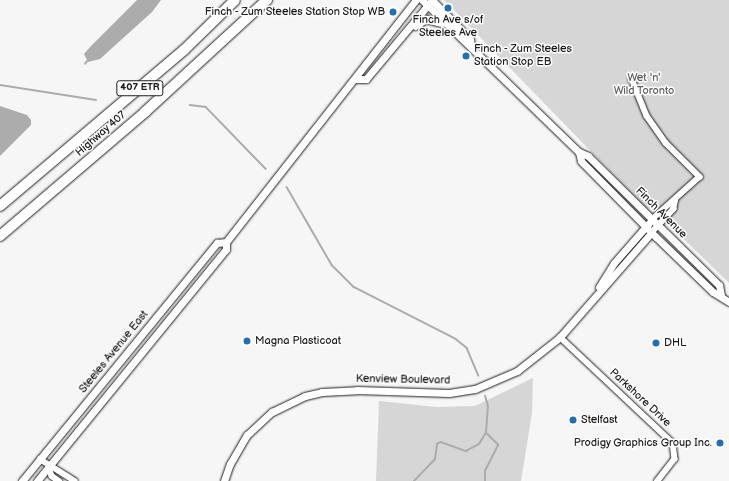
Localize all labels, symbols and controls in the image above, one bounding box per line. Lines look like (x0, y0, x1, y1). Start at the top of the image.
marker: Finch Ave s/of Steeles Ave (443, 3, 453, 13)
place label: Finch - Zum Steeles Station Stop WB (203, 5, 385, 19)
marker: Finch - Zum Steeles Station Stop WB (388, 7, 398, 17)
place label: Finch Ave s/of Steeles Ave (413, 14, 483, 40)
place label: Finch - Zum Steeles Station Stop EB (474, 43, 573, 69)
marker: Finch - Zum Steeles Station Stop EB (461, 51, 471, 61)
park label: Wet 'n' Wild Toronto (614, 72, 674, 98)
road number: 407 ETR (116, 80, 164, 96)
street label: Highway 407 (73, 108, 129, 160)
street label: Finch Avenue (633, 185, 689, 241)
street label: Steeles Avenue East (77, 308, 151, 396)
place label: Magna Plasticoat (255, 334, 341, 348)
marker: Magna Plasticoat (242, 336, 252, 346)
place label: DHL (664, 336, 686, 350)
marker: DHL (651, 338, 661, 348)
street label: Parkshore Drive (607, 366, 673, 430)
street label: Kenview Boulevard (356, 373, 450, 387)
place label: Stelfast (581, 413, 618, 427)
marker: Stelfast (568, 415, 578, 425)
place label: Prodigy Graphics Group Inc. (573, 436, 712, 450)
marker: Prodigy Graphics Group Inc. (715, 438, 725, 448)

